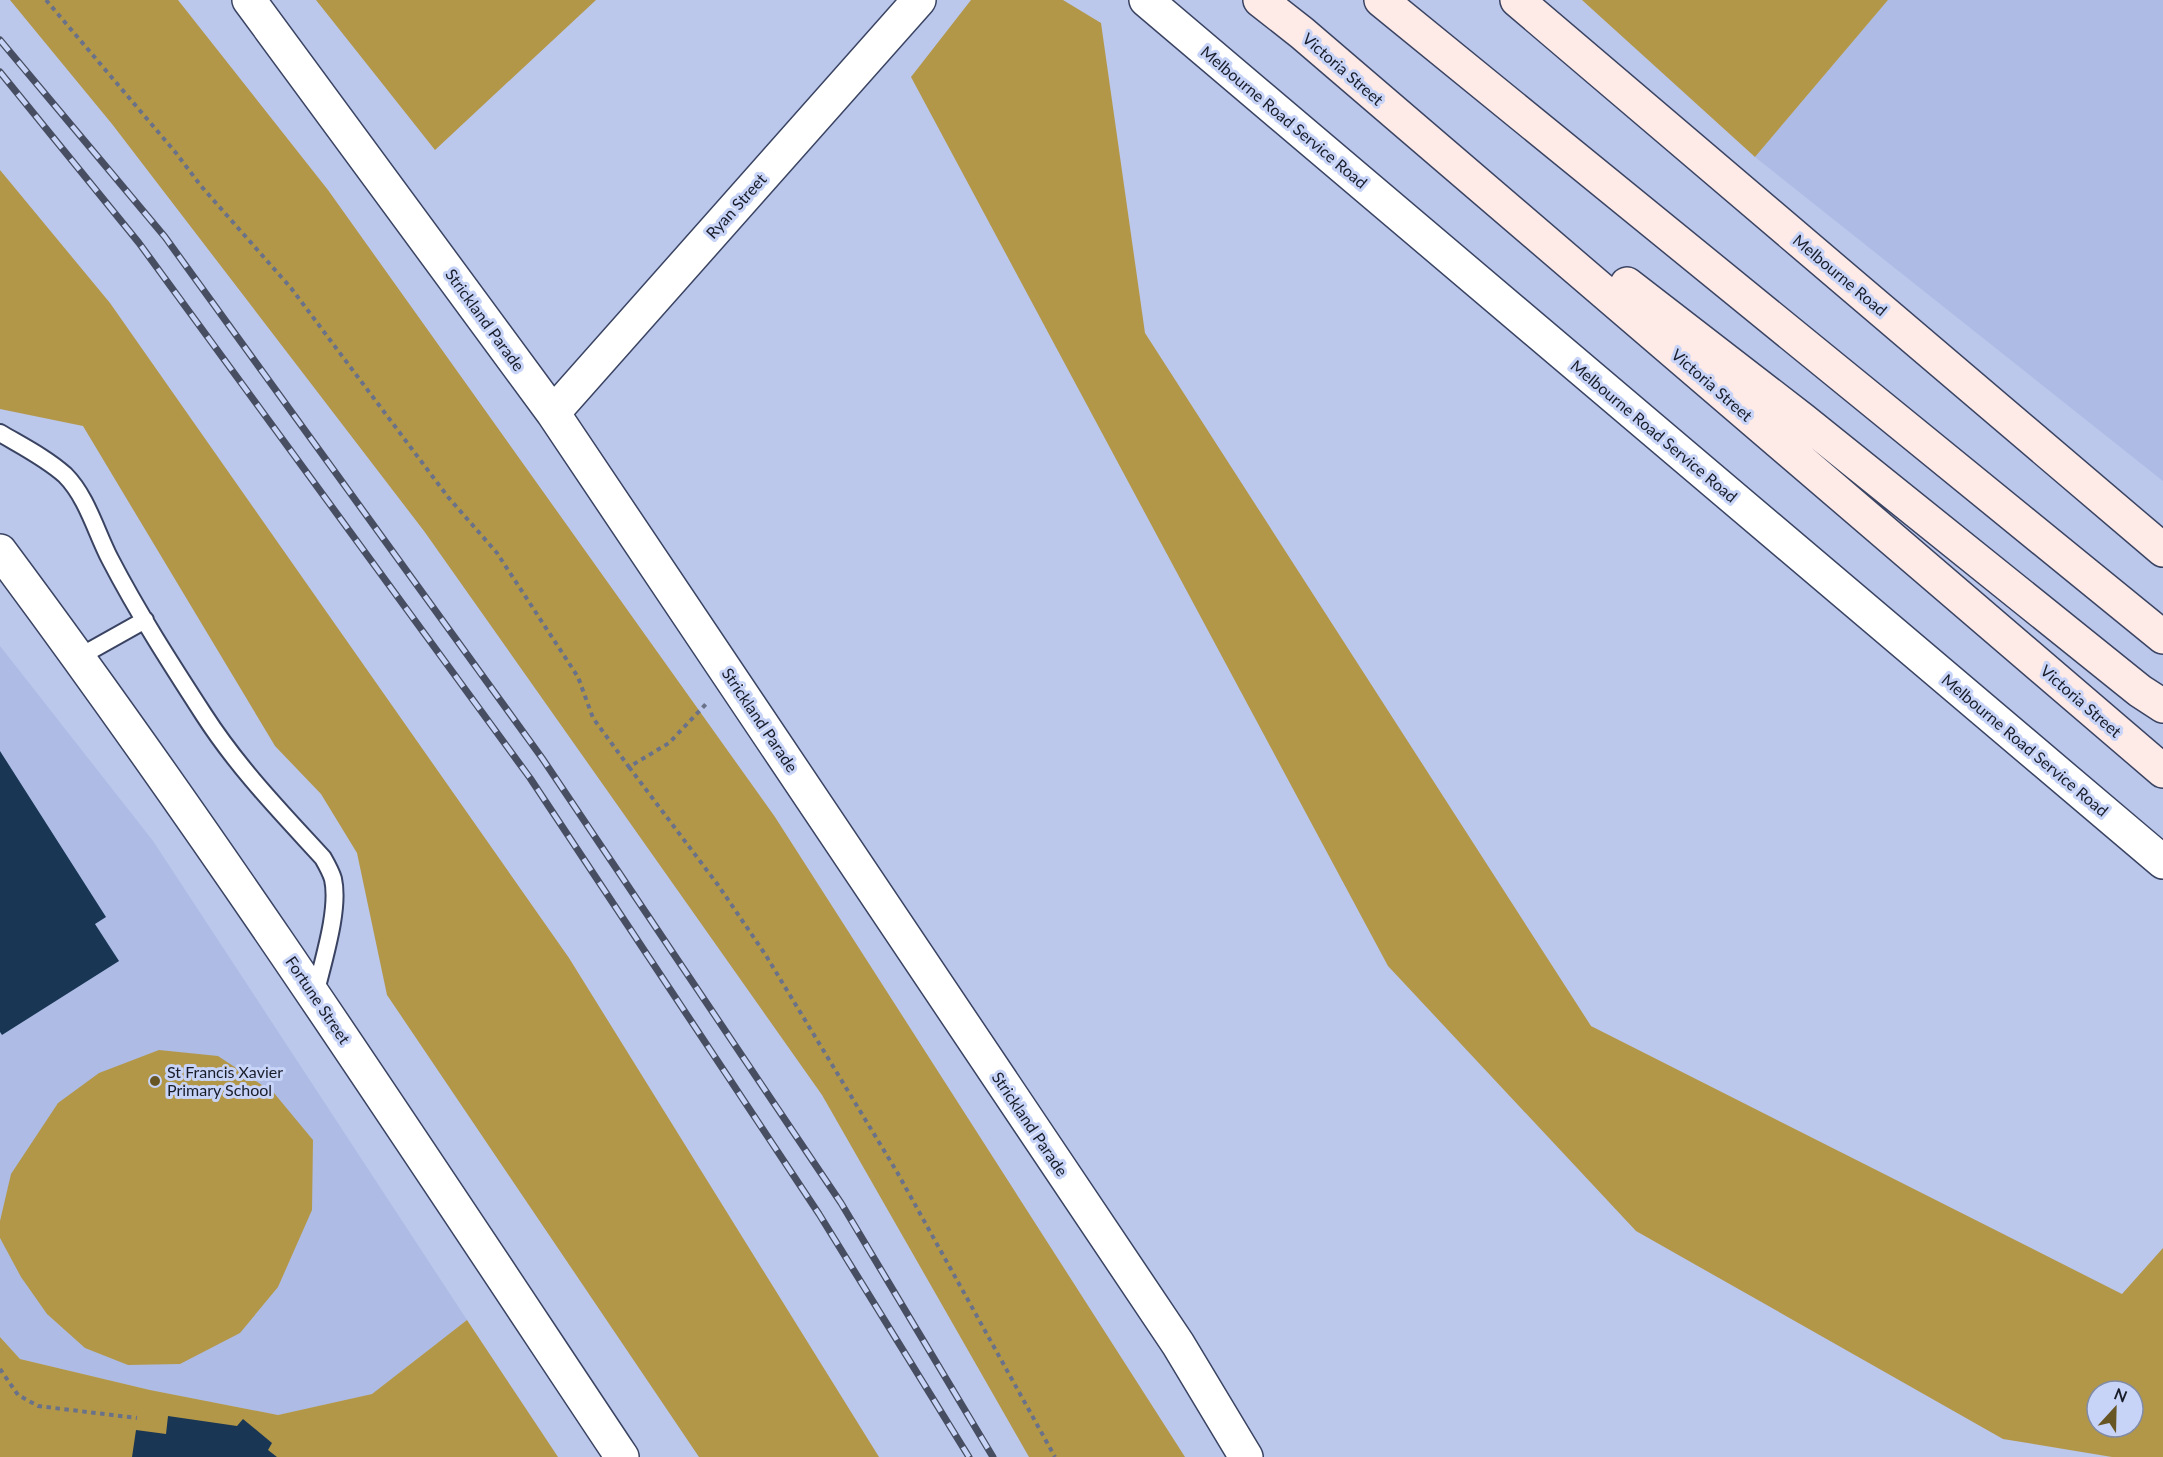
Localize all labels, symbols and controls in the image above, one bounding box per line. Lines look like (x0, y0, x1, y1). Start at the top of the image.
street label: Victoria Street (1299, 28, 1388, 109)
street label: Melbourne Road Service Road (1197, 41, 1371, 192)
street label: Ryan Street (701, 169, 770, 242)
street label: Melbourne Road (1790, 230, 1891, 319)
street label: Strickland Parade (442, 265, 529, 374)
street label: Victoria Street (1668, 344, 1757, 425)
street label: Melbourne Road Service Road (1567, 355, 1741, 506)
street label: Victoria Street (2037, 660, 2126, 741)
street label: Strickland Parade (719, 664, 802, 775)
street label: Melbourne Road Service Road (1938, 669, 2112, 820)
street label: Fortune Street (282, 952, 355, 1047)
place label: St Francis Xavier Primary School (167, 1062, 283, 1099)
street label: Strickland Parade (989, 1068, 1072, 1179)
marker: St Francis Xavier Primary School (148, 1074, 162, 1088)
north arrow (2085, 1379, 2145, 1439)
text: N (2112, 1384, 2130, 1406)

